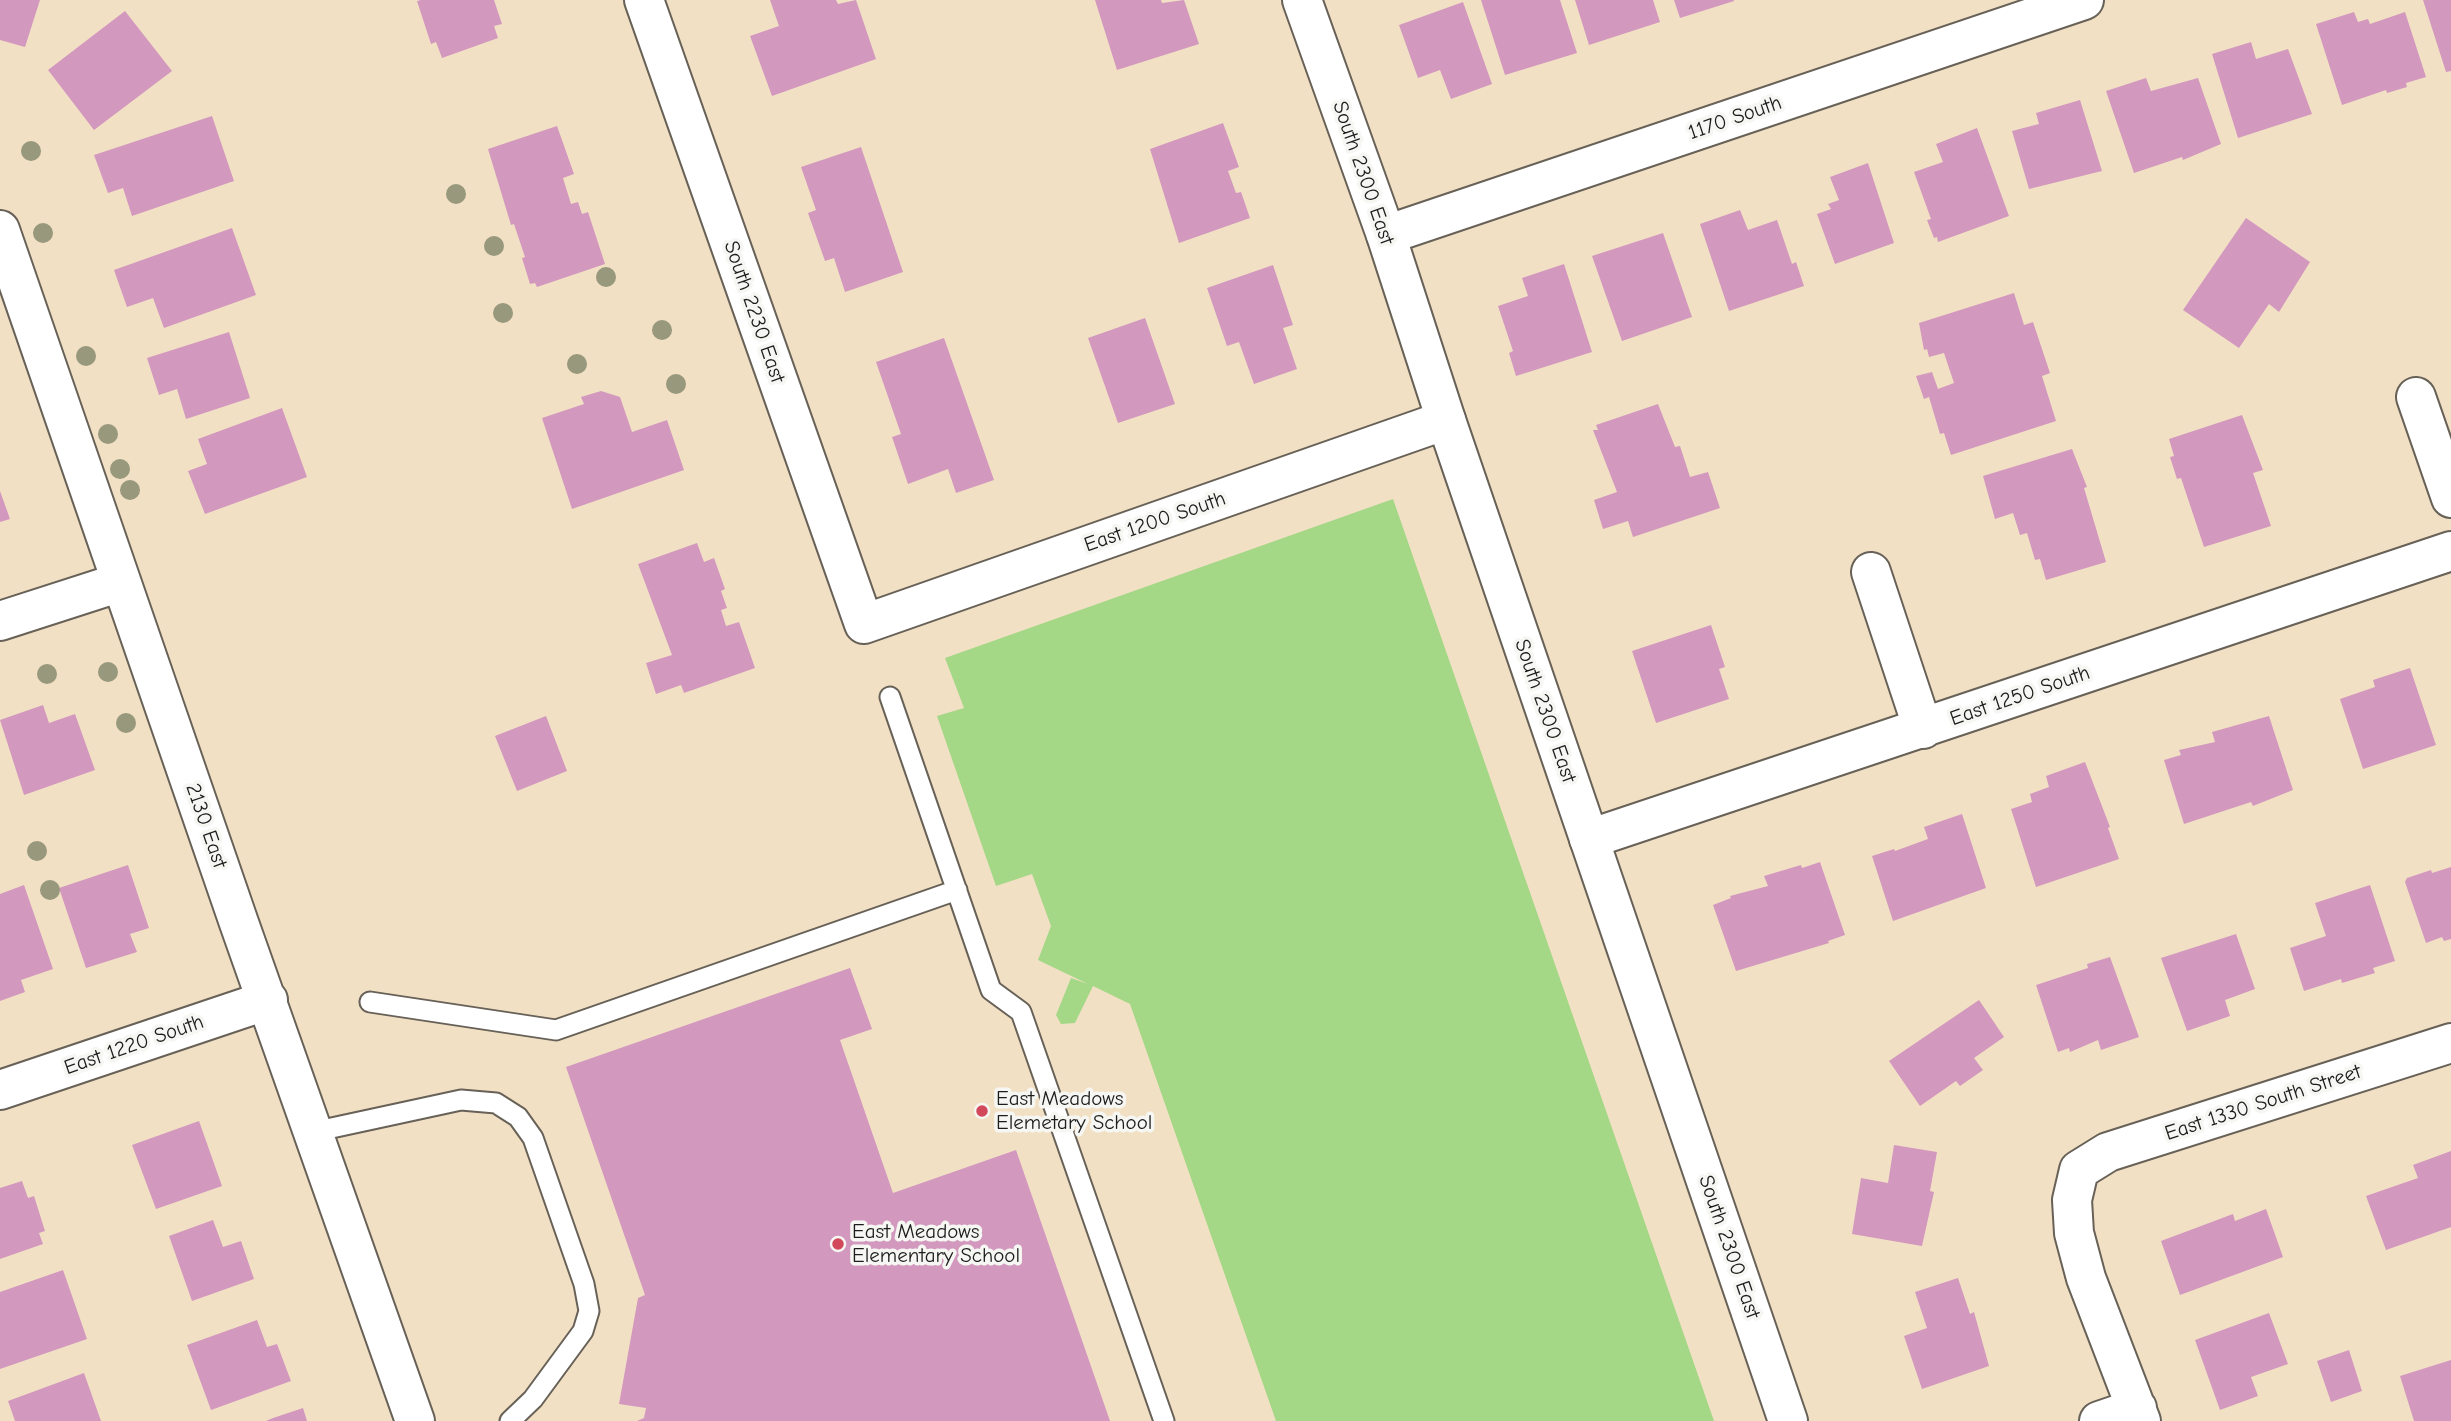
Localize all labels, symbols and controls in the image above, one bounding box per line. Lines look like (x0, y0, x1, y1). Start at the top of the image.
street label: 1170 South (1685, 90, 1785, 146)
street label: South 2300 East (1327, 98, 1399, 248)
street label: South 2230 East (718, 238, 790, 386)
street label: East 1200 South (1081, 486, 1229, 558)
street label: South 2300 East (1509, 636, 1581, 786)
street label: East 1250 South (1947, 660, 2093, 732)
street label: 2130 East (180, 780, 232, 872)
street label: East 1220 South (61, 1009, 207, 1081)
street label: East 1330 South Street (2162, 1059, 2364, 1147)
place label: East Meadows Elemetary School (996, 1086, 1152, 1136)
marker: East Meadows Elemetary School (974, 1103, 990, 1119)
street label: South 2300 East (1693, 1172, 1765, 1322)
place label: East Meadows Elementary School (852, 1219, 1020, 1269)
marker: East Meadows Elementary School (830, 1236, 846, 1252)

